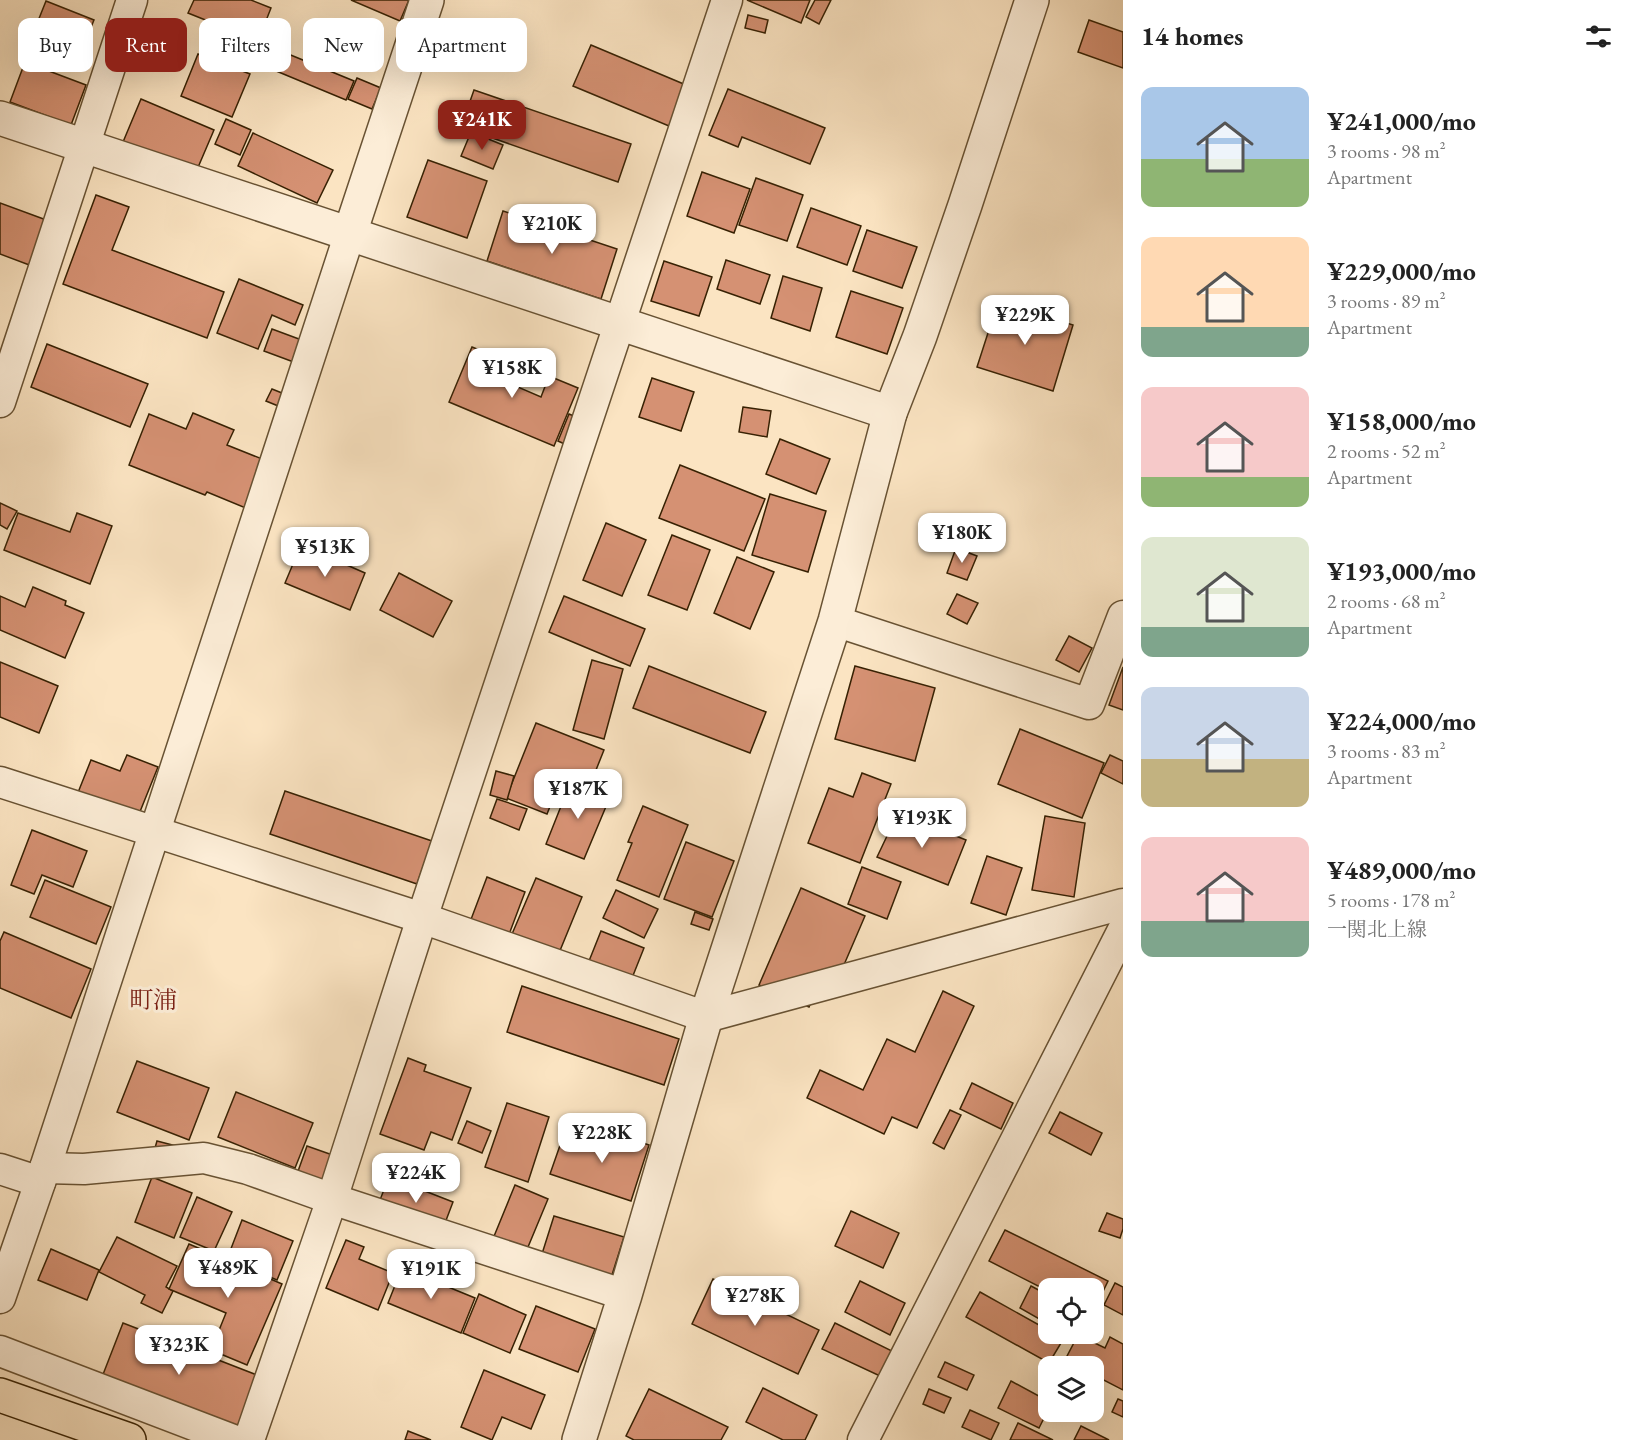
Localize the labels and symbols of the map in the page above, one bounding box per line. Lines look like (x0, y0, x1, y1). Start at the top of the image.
pin: ¥241K (440, 100, 524, 151)
pin: ¥210K (510, 204, 594, 255)
pin: ¥229K (983, 295, 1067, 346)
pin: ¥158K (470, 348, 554, 399)
pin: ¥180K (920, 513, 1004, 564)
pin: ¥513K (283, 527, 367, 578)
pin: ¥187K (536, 769, 620, 820)
pin: ¥193K (880, 798, 964, 849)
district label: 町浦 (129, 984, 177, 1015)
pin: ¥228K (560, 1113, 644, 1164)
pin: ¥224K (374, 1153, 458, 1204)
pin: ¥489K (186, 1248, 270, 1299)
pin: ¥191K (389, 1249, 473, 1300)
pin: ¥278K (713, 1276, 797, 1327)
pin: ¥323K (137, 1325, 221, 1376)

